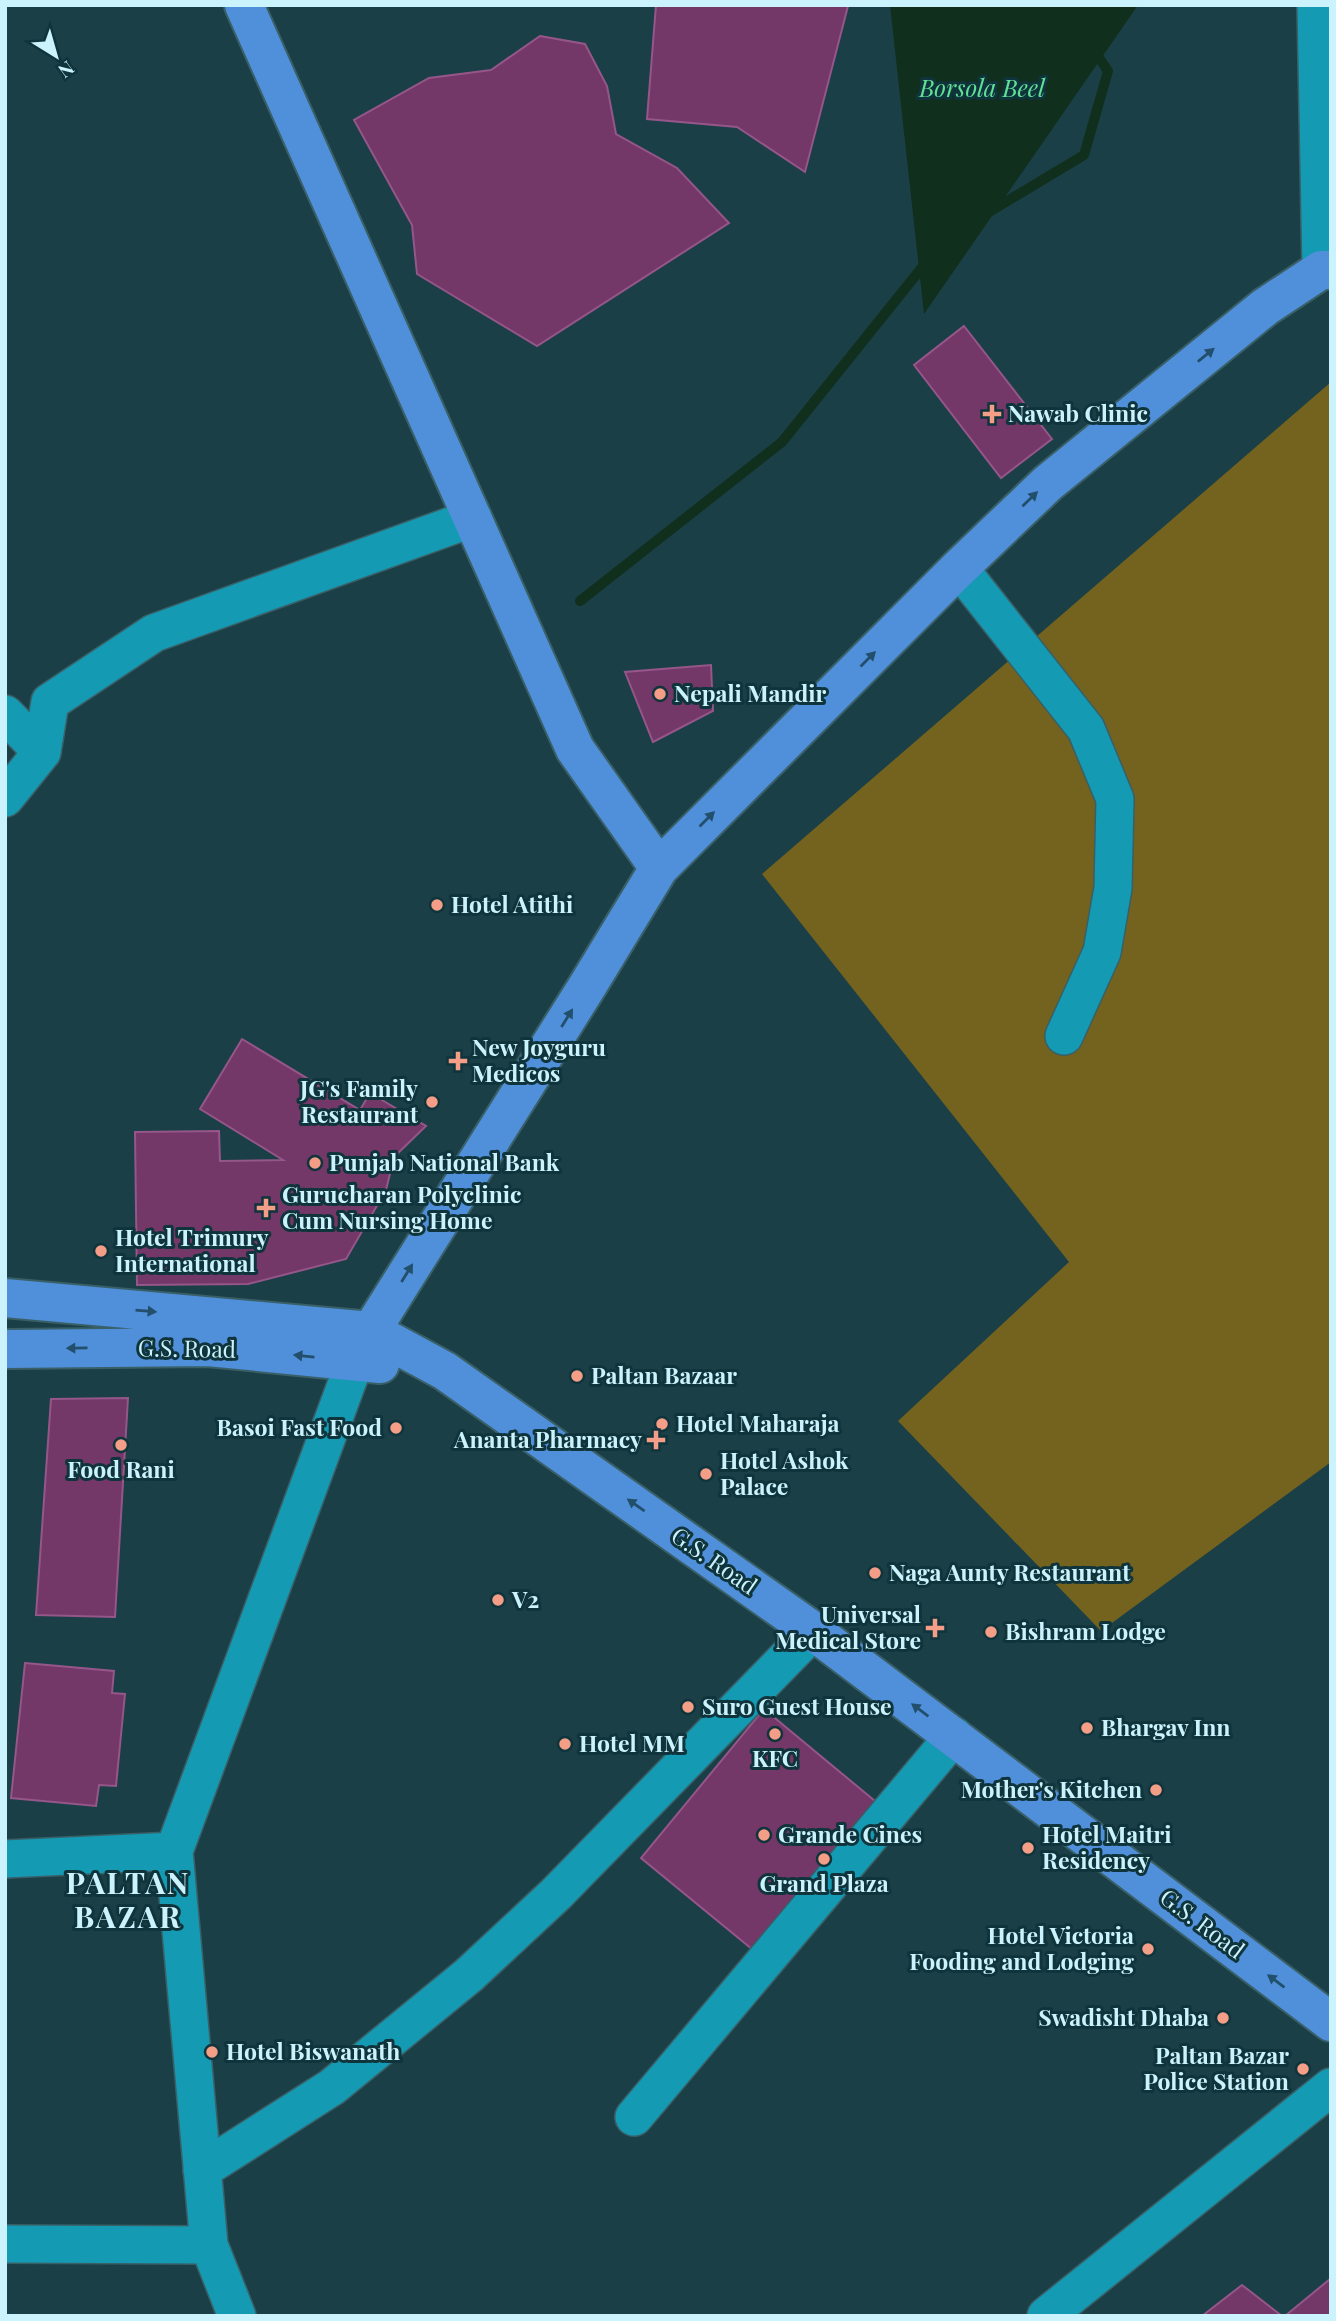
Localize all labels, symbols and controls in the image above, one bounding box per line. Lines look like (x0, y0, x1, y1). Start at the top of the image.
north arrow (21, 21, 91, 91)
text: N (53, 56, 80, 85)
water label: Borsola Beel (918, 71, 1046, 103)
one-way arrow (1198, 348, 1215, 363)
place label: Nawab Clinic (1008, 397, 1148, 428)
marker: Nawab Clinic (982, 404, 1002, 424)
one-way arrow (1022, 491, 1039, 508)
one-way arrow (859, 651, 876, 667)
place label: Nepali Mandir (674, 677, 826, 708)
marker: Nepali Mandir (652, 686, 668, 702)
one-way arrow (698, 812, 715, 828)
place label: Hotel Atithi (451, 888, 573, 919)
marker: Hotel Atithi (429, 897, 445, 913)
one-way arrow (561, 1009, 574, 1028)
place label: New Joyguru Medicos (472, 1031, 606, 1088)
marker: New Joyguru Medicos (450, 1053, 466, 1069)
place label: JG's Family Restaurant (299, 1072, 419, 1129)
marker: JG's Family Restaurant (424, 1094, 440, 1110)
place label: Punjab National Bank (329, 1146, 560, 1177)
marker: Punjab National Bank (307, 1155, 323, 1171)
place label: Gurucharan Polyclinic Cum Nursing Home (282, 1178, 521, 1235)
marker: Gurucharan Polyclinic Cum Nursing Home (256, 1198, 276, 1218)
place label: Hotel Trimury International (115, 1221, 268, 1278)
marker: Hotel Trimury International (93, 1243, 109, 1259)
one-way arrow (401, 1264, 414, 1283)
one-way arrow (136, 1306, 158, 1317)
street label: G.S. Road (138, 1331, 236, 1364)
one-way arrow (66, 1342, 88, 1354)
one-way arrow (293, 1350, 315, 1361)
place label: Paltan Bazaar (591, 1359, 737, 1390)
marker: Paltan Bazaar (569, 1368, 585, 1384)
place label: Hotel Maharaja (676, 1407, 840, 1438)
place label: Basoi Fast Food (217, 1411, 382, 1442)
marker: Hotel Maharaja (654, 1416, 670, 1432)
marker: Basoi Fast Food (388, 1420, 404, 1436)
place label: Ananta Pharmacy (453, 1423, 642, 1454)
marker: Ananta Pharmacy (648, 1432, 664, 1448)
marker: Food Rani (113, 1437, 129, 1453)
place label: Hotel Ashok Palace (720, 1444, 849, 1501)
place label: Food Rani (67, 1453, 175, 1484)
marker: Hotel Ashok Palace (698, 1466, 714, 1482)
one-way arrow (627, 1498, 645, 1512)
street label: G.S. Road (666, 1519, 764, 1601)
place label: Naga Aunty Restaurant (889, 1556, 1131, 1587)
marker: Naga Aunty Restaurant (867, 1565, 883, 1581)
place label: V2 (511, 1583, 539, 1614)
marker: V2 (490, 1592, 506, 1608)
place label: Universal Medical Store (775, 1598, 921, 1655)
place label: Bishram Lodge (1005, 1615, 1166, 1646)
marker: Universal Medical Store (927, 1620, 943, 1636)
marker: Bishram Lodge (983, 1624, 999, 1640)
place label: Suro Guest House (702, 1690, 892, 1721)
marker: Suro Guest House (680, 1699, 696, 1715)
one-way arrow (910, 1703, 929, 1717)
place label: Bhargav Inn (1101, 1711, 1230, 1742)
marker: Bhargav Inn (1079, 1720, 1095, 1736)
marker: KFC (767, 1726, 783, 1742)
place label: Hotel MM (579, 1727, 685, 1758)
marker: Hotel MM (557, 1736, 573, 1752)
place label: KFC (752, 1742, 798, 1773)
place label: Mother's Kitchen (961, 1773, 1142, 1804)
marker: Mother's Kitchen (1148, 1782, 1164, 1798)
place label: Grande Cines (778, 1818, 922, 1849)
place label: Hotel Maitri Residency (1042, 1818, 1172, 1875)
marker: Grande Cines (756, 1827, 772, 1843)
marker: Hotel Maitri Residency (1020, 1840, 1036, 1856)
marker: Grand Plaza (816, 1851, 832, 1867)
district label: PALTAN BAZAR (66, 1862, 190, 1936)
place label: Grand Plaza (759, 1867, 889, 1898)
street label: G.S. Road (1154, 1881, 1251, 1965)
place label: Hotel Victoria Fooding and Lodging (909, 1919, 1134, 1976)
marker: Hotel Victoria Fooding and Lodging (1140, 1941, 1156, 1957)
one-way arrow (1268, 1973, 1286, 1988)
place label: Swadisht Dhaba (1038, 2001, 1209, 2032)
marker: Swadisht Dhaba (1215, 2010, 1231, 2026)
place label: Hotel Biswanath (226, 2035, 400, 2066)
place label: Paltan Bazar Police Station (1143, 2039, 1289, 2096)
marker: Hotel Biswanath (204, 2044, 220, 2060)
marker: Paltan Bazar Police Station (1295, 2061, 1311, 2077)

